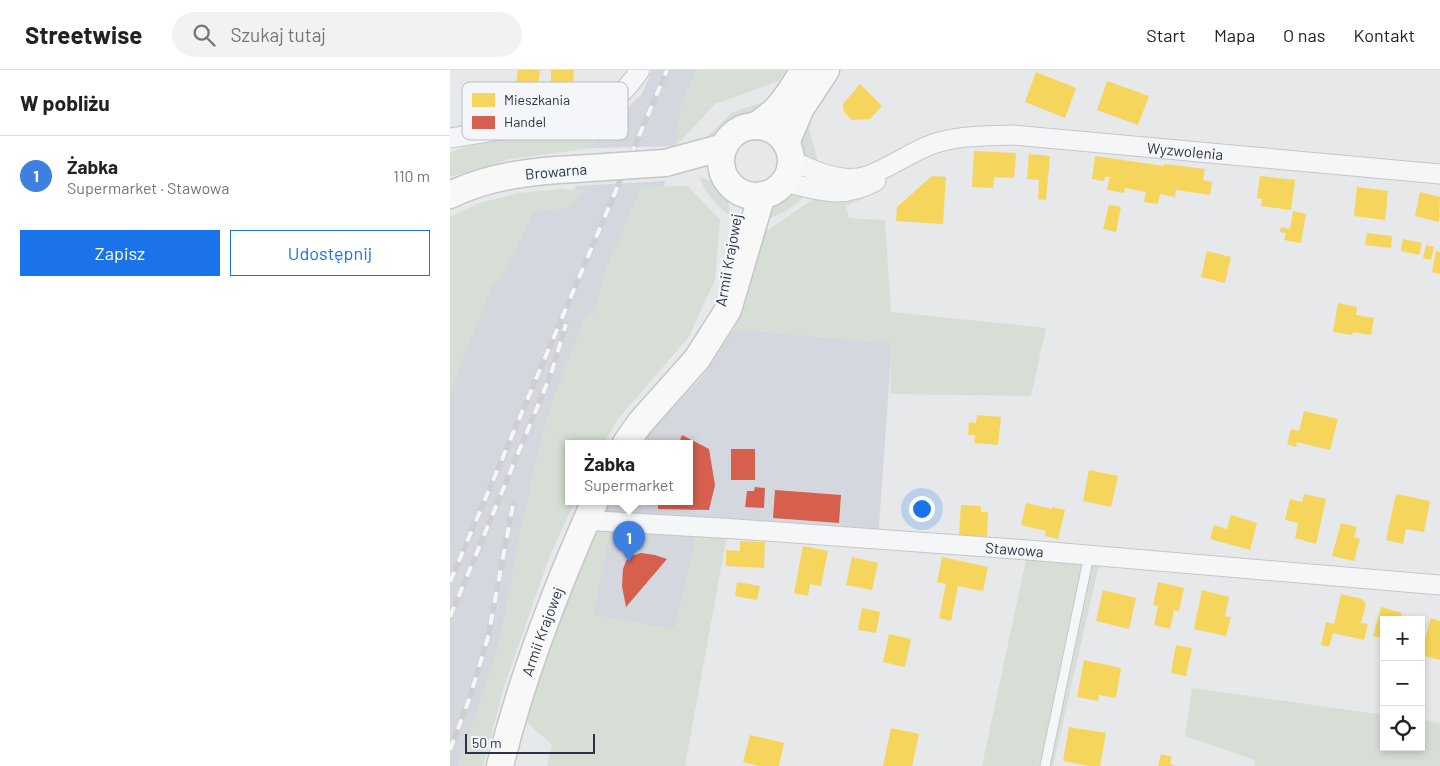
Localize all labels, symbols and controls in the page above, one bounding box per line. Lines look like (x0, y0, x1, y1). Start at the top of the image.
search box (172, 12, 522, 57)
text: Streetwise (25, 20, 142, 49)
icon: search (190, 21, 218, 49)
text: Szukaj tutaj (230, 23, 326, 46)
text: Start (1146, 24, 1186, 46)
text: Mapa (1214, 24, 1255, 46)
text: O nas (1283, 24, 1325, 46)
text: Kontakt (1353, 24, 1415, 46)
legend (462, 82, 628, 140)
text: W pobliżu (20, 90, 110, 115)
text: Mieszkania (504, 91, 570, 108)
text: Handel (504, 113, 546, 130)
street label: Wyzwolenia (1146, 138, 1224, 163)
text: Żabka (67, 155, 118, 178)
street label: Browarna (524, 159, 588, 183)
text: 1 (33, 166, 39, 185)
text: 110 m (393, 166, 430, 185)
text: Supermarket · Stawowa (67, 178, 229, 197)
street label: Armii Krajowej (711, 212, 745, 308)
button: Zapisz (20, 230, 220, 276)
button: Udostępnij (230, 230, 430, 276)
popup (565, 440, 693, 505)
text: Żabka (584, 452, 635, 475)
text: Supermarket (584, 475, 674, 494)
your location (909, 496, 935, 522)
pin: 1 (613, 521, 645, 562)
street label: Stawowa (984, 538, 1044, 560)
street label: Armii Krajowej (517, 584, 567, 678)
map controls (1380, 616, 1425, 751)
button: + (1380, 616, 1425, 661)
button: − (1380, 661, 1425, 706)
button: locate (1380, 706, 1425, 751)
scale bar (465, 731, 595, 754)
text: 50 m (472, 734, 501, 751)

